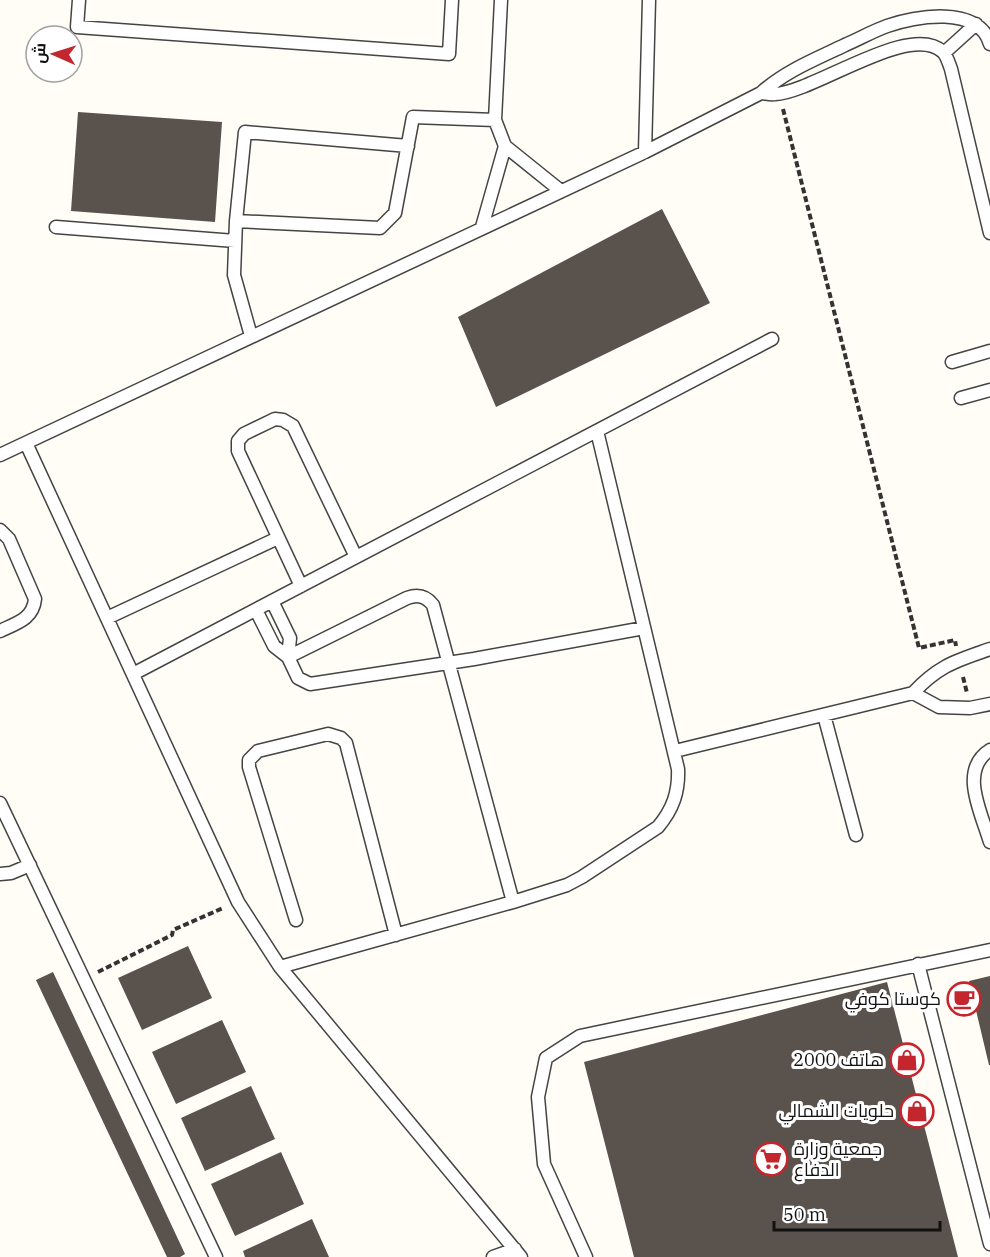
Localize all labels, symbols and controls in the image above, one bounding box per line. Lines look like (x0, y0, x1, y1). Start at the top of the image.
north arrow (24, 24, 84, 84)
text: ش (28, 42, 50, 64)
cafe icon: كوستا كوفي (946, 981, 982, 1017)
place label: كوستا كوفي (845, 987, 941, 1013)
shop icon: هاتف 2000 (889, 1042, 925, 1078)
place label: هاتف 2000 (793, 1048, 884, 1071)
shop icon: حلويات الشمالي (899, 1093, 935, 1129)
place label: حلويات الشمالي (778, 1099, 894, 1125)
place label: جمعية وزارة الدفاع (794, 1137, 882, 1182)
supermarket icon: جمعية وزارة الدفاع (753, 1141, 789, 1177)
scale bar (774, 1194, 940, 1232)
text: 50 m (783, 1203, 826, 1226)

